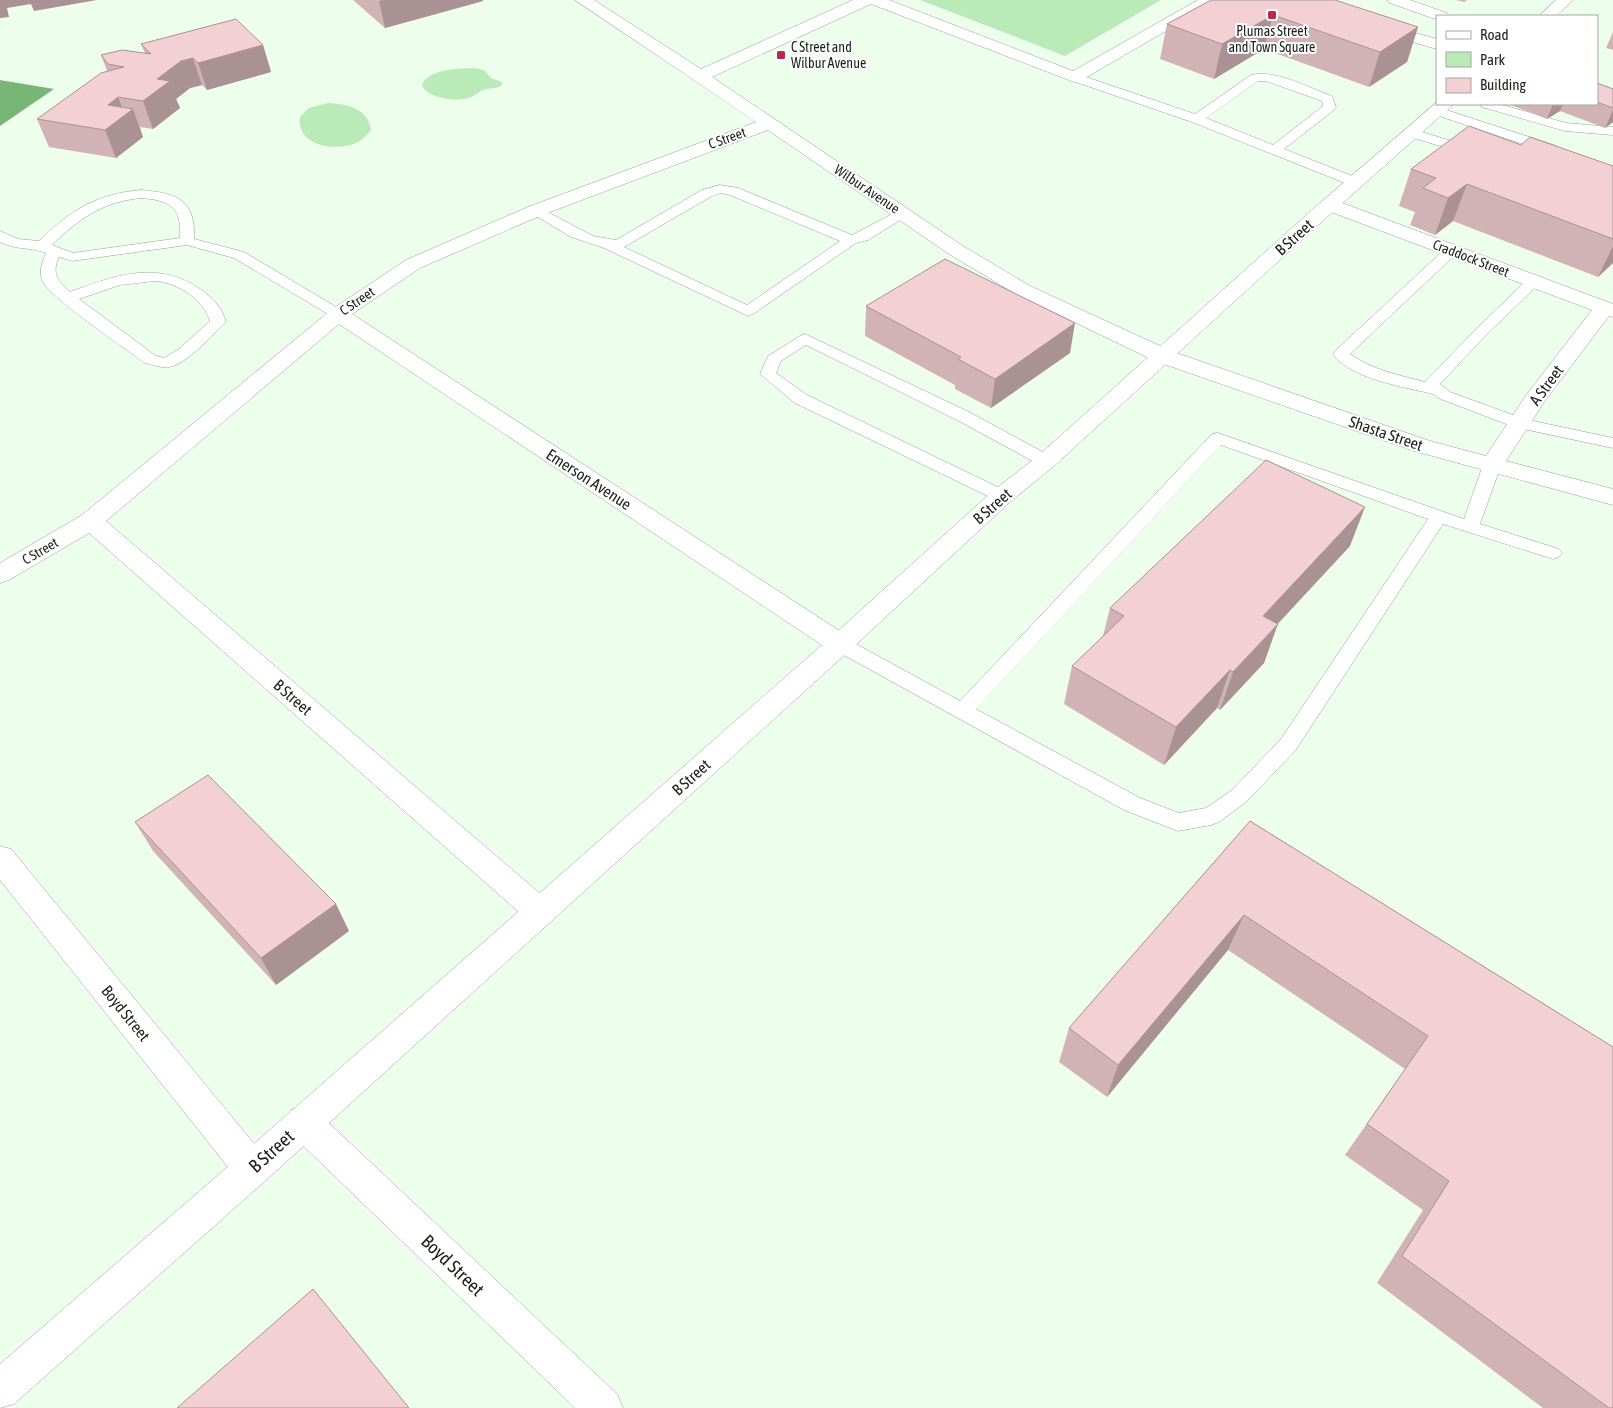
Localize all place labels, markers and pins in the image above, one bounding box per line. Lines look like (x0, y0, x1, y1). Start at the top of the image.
marker: Plumas Street and Town Square (1266, 9, 1278, 21)
place label: Plumas Street and Town Square (1229, 23, 1315, 55)
place label: C Street and Wilbur Avenue (791, 39, 866, 71)
marker: C Street and Wilbur Avenue (775, 49, 787, 61)

